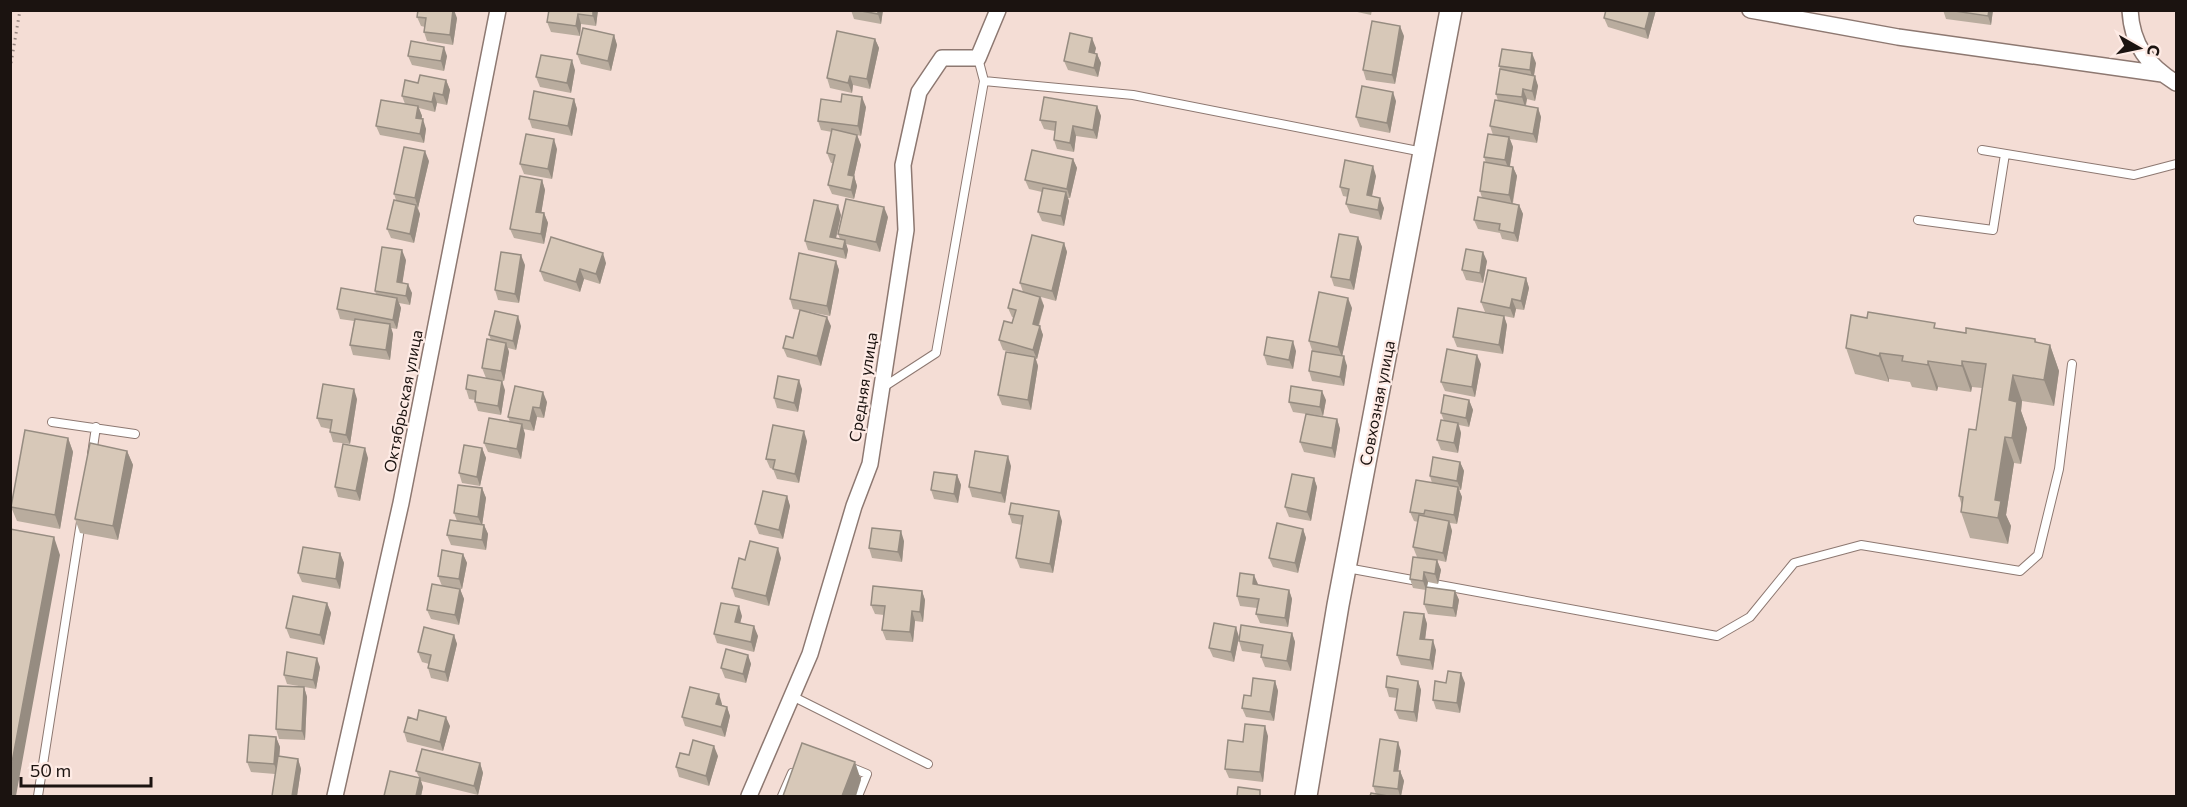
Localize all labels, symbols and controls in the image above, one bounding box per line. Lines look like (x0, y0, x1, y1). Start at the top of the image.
north arrow (2109, 18, 2169, 78)
text: С (2144, 44, 2165, 57)
street label: Октябрьская улица (379, 328, 426, 474)
street label: Средняя улица (844, 331, 881, 443)
street label: Совхозная улица (1355, 339, 1398, 467)
scale bar (21, 750, 152, 788)
text: 50 m (30, 759, 71, 781)

